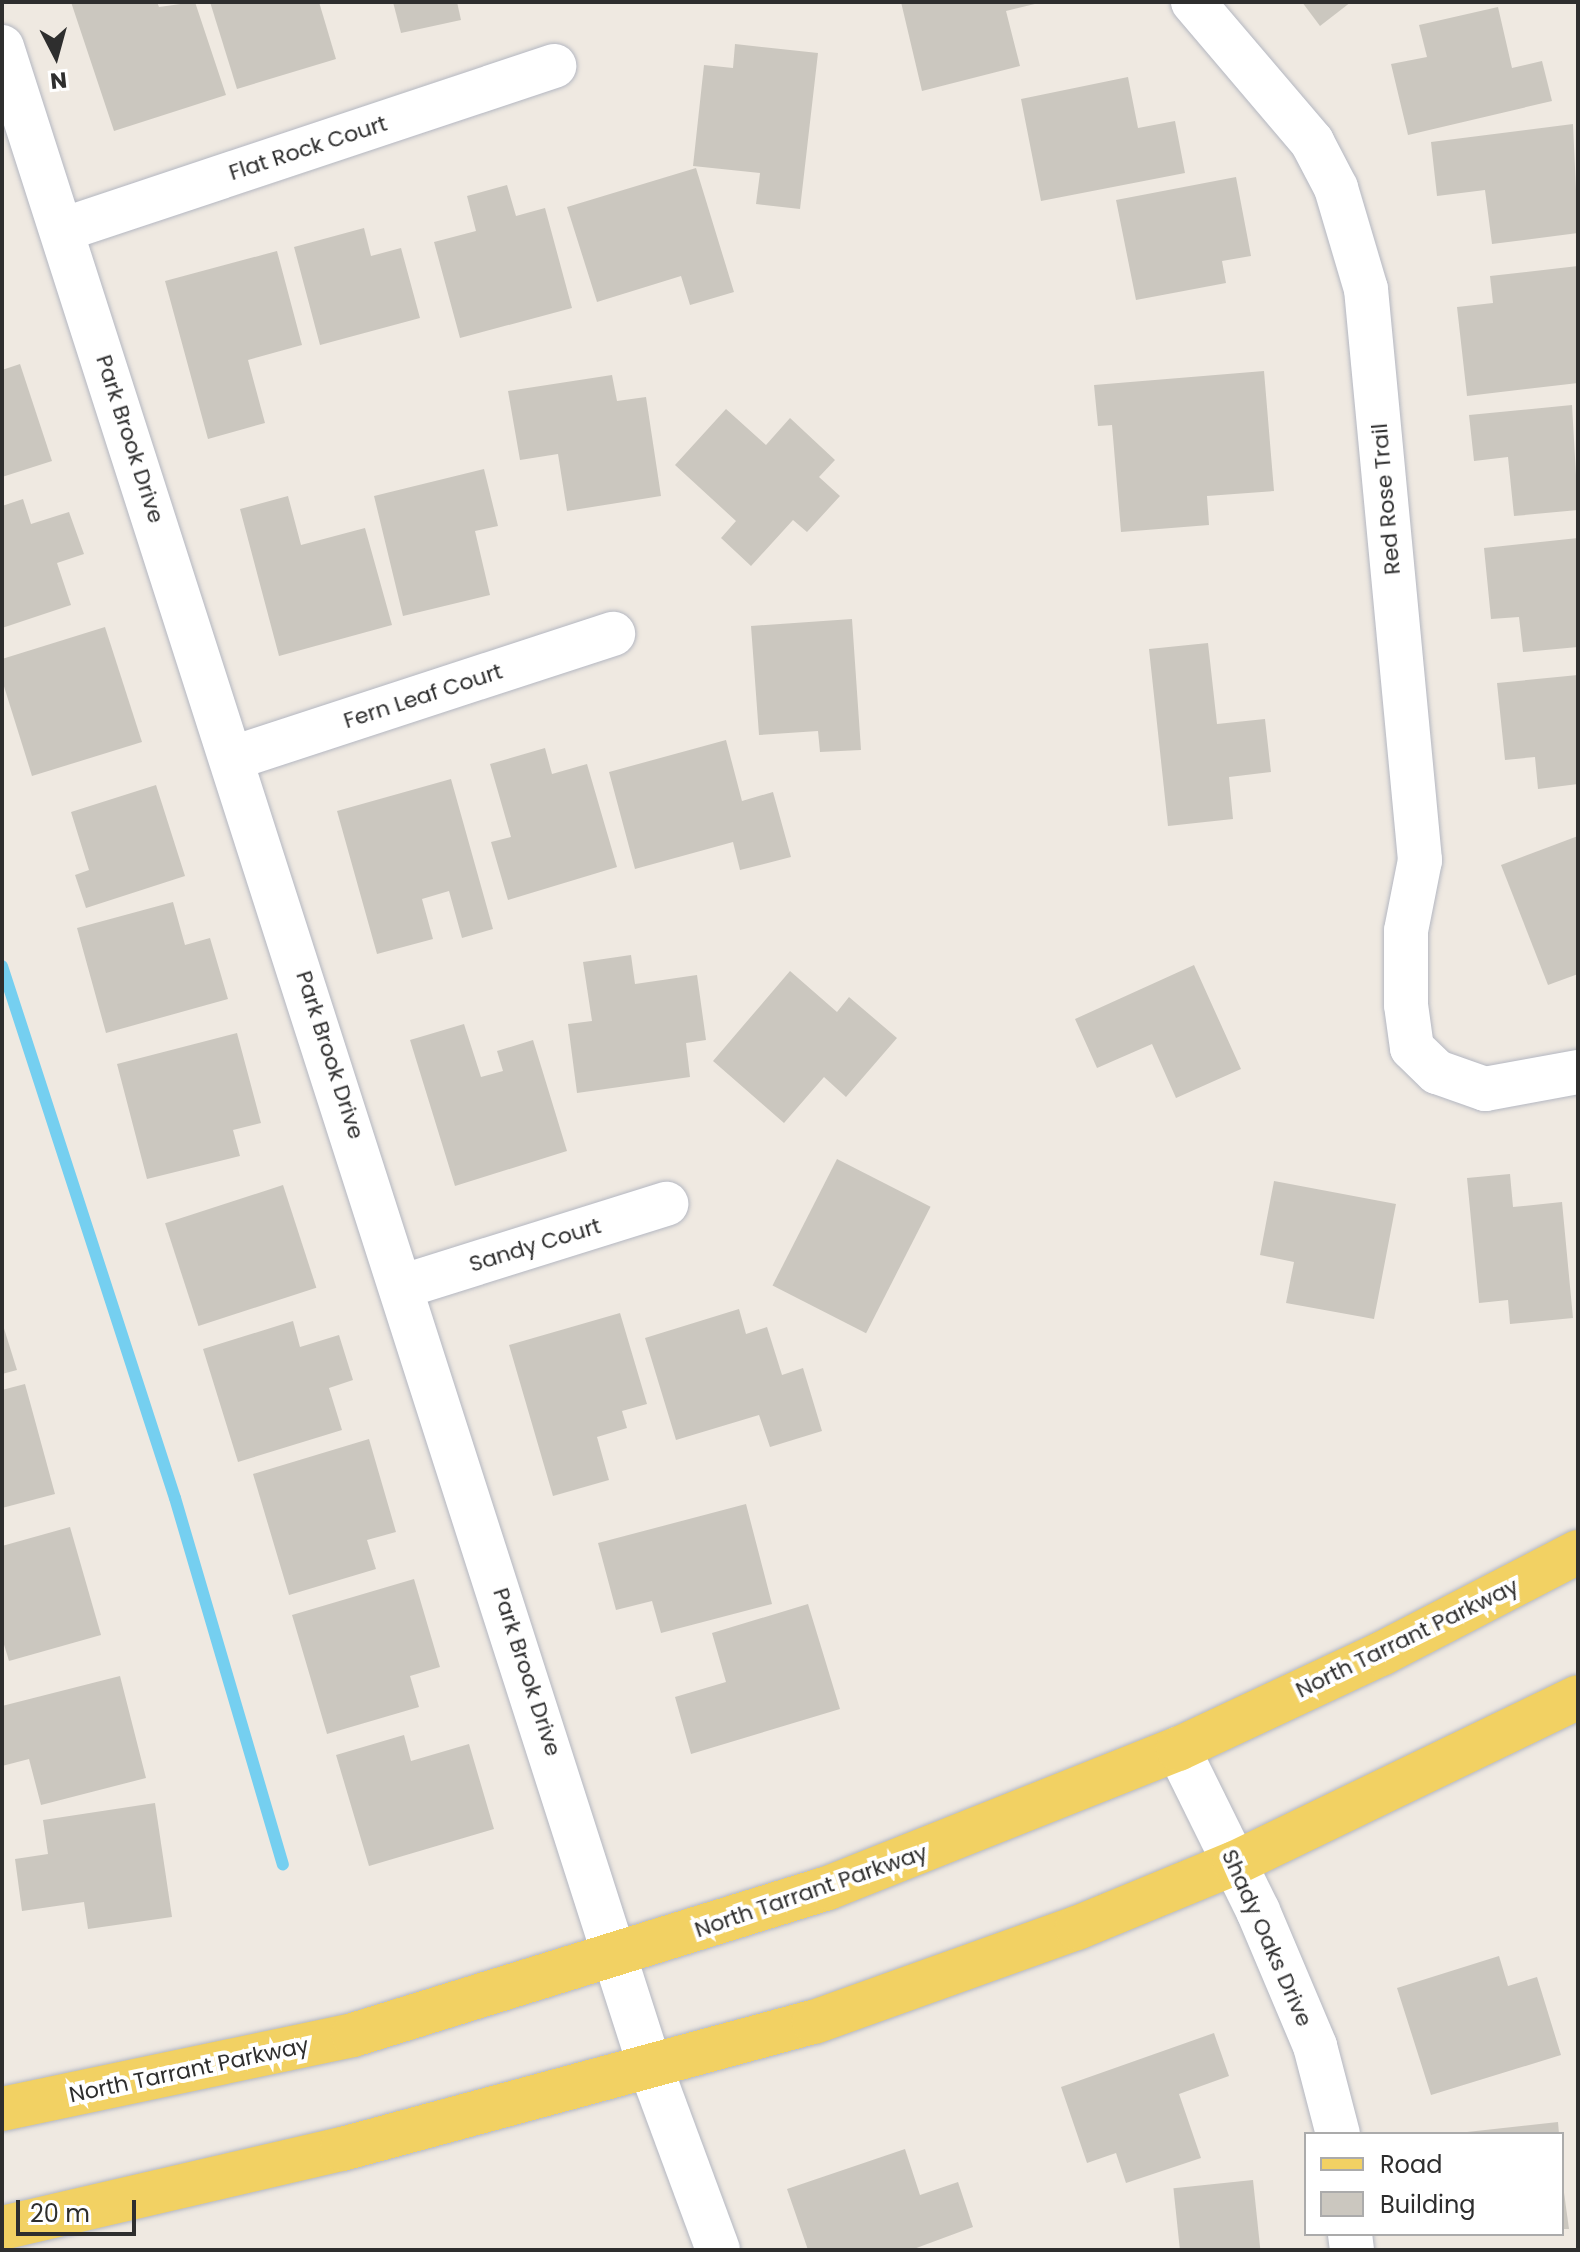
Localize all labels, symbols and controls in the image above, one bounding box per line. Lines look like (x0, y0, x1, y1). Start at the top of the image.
north arrow (16, 16, 96, 96)
text: N (49, 64, 68, 97)
street label: Flat Rock Court (226, 110, 390, 186)
street label: Park Brook Drive (90, 352, 170, 526)
street label: Red Rose Trail (1366, 422, 1406, 576)
street label: Fern Leaf Court (340, 658, 506, 734)
street label: Park Brook Drive (290, 968, 370, 1142)
street label: Sandy Court (466, 1212, 604, 1278)
street label: North Tarrant Parkway (1291, 1573, 1523, 1703)
street label: Park Brook Drive (487, 1585, 567, 1759)
street label: North Tarrant Parkway (691, 1839, 931, 1943)
street label: Shady Oaks Drive (1216, 1845, 1318, 2031)
street label: North Tarrant Parkway (67, 2032, 311, 2108)
legend (1304, 2132, 1564, 2236)
text: Road (1380, 2148, 1442, 2181)
scale bar (20, 2184, 140, 2234)
text: Building (1380, 2188, 1476, 2221)
text: 20 m (30, 2197, 90, 2230)

